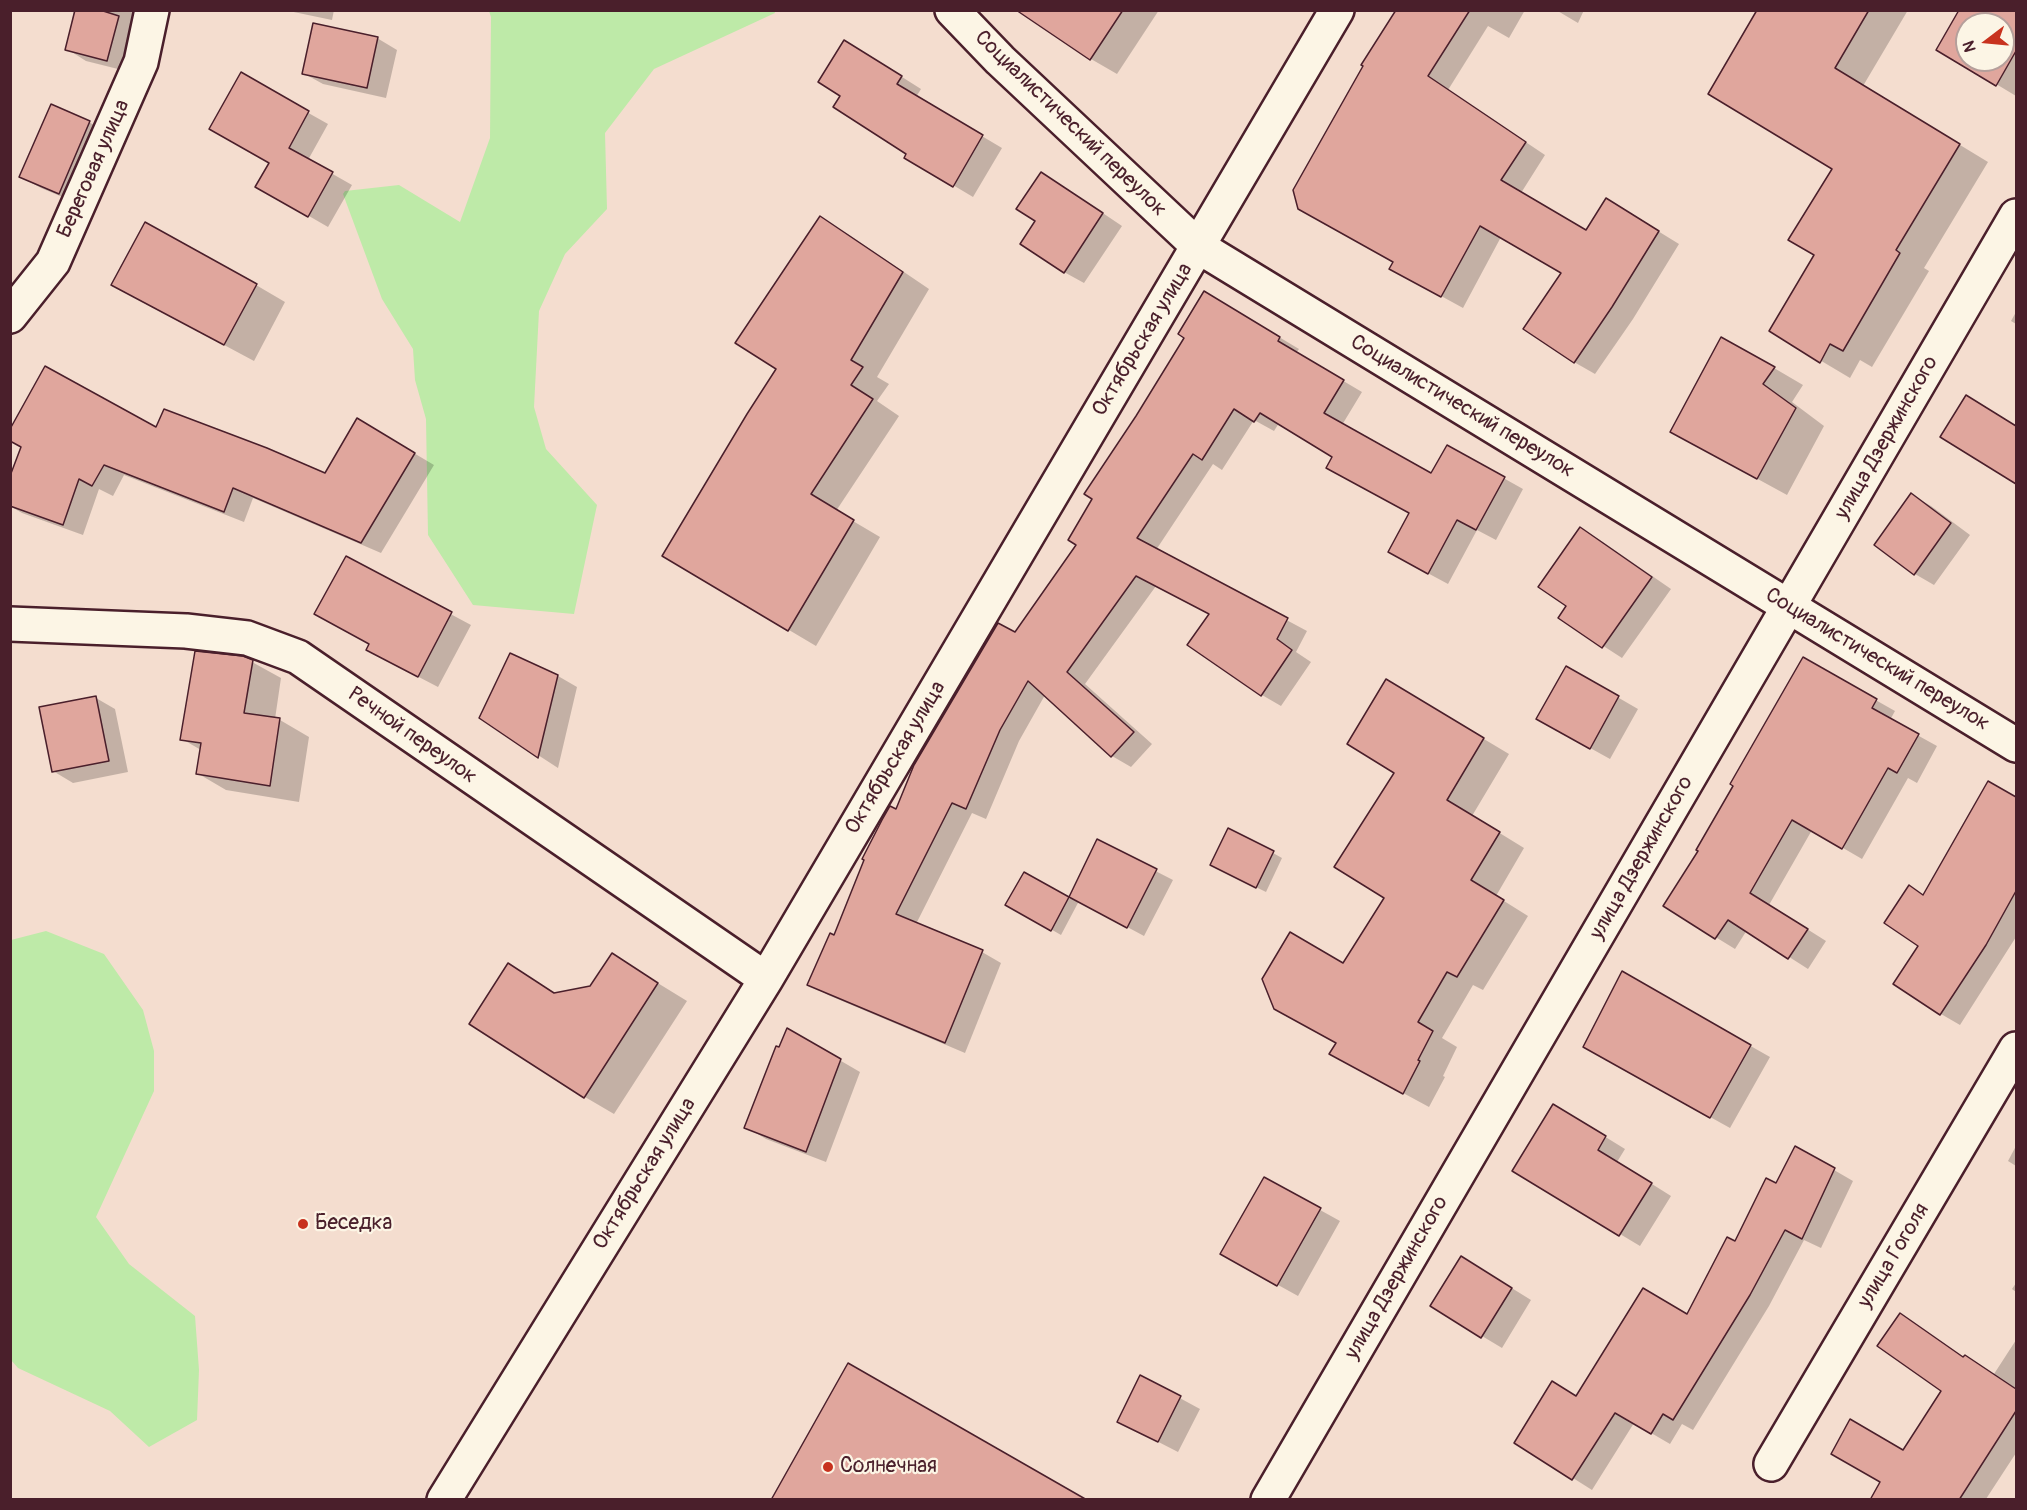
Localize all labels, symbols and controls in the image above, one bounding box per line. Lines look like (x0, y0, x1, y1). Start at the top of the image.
north arrow (1955, 12, 2015, 72)
street label: Социалистический переулок (969, 26, 1171, 222)
text: N (1959, 38, 1981, 54)
street label: Береговая улица (52, 96, 136, 242)
street label: Октябрьская улица (1087, 259, 1199, 421)
street label: Социалистический переулок (1345, 330, 1579, 484)
street label: улица Дзержинского (1830, 352, 1944, 524)
street label: Социалистический переулок (1760, 583, 1994, 737)
street label: Октябрьская улица (840, 677, 952, 839)
street label: Речной переулок (343, 682, 481, 790)
street label: улица Дзержинского (1585, 772, 1699, 944)
street label: Октябрьская улица (588, 1093, 702, 1255)
street label: улица Дзержинского (1340, 1192, 1454, 1364)
street label: улица Гоголя (1853, 1199, 1935, 1313)
place label: Беседка (315, 1211, 392, 1237)
marker: Беседка (296, 1217, 310, 1231)
place label: Солнечная (840, 1454, 937, 1480)
marker: Солнечная (821, 1460, 835, 1474)

